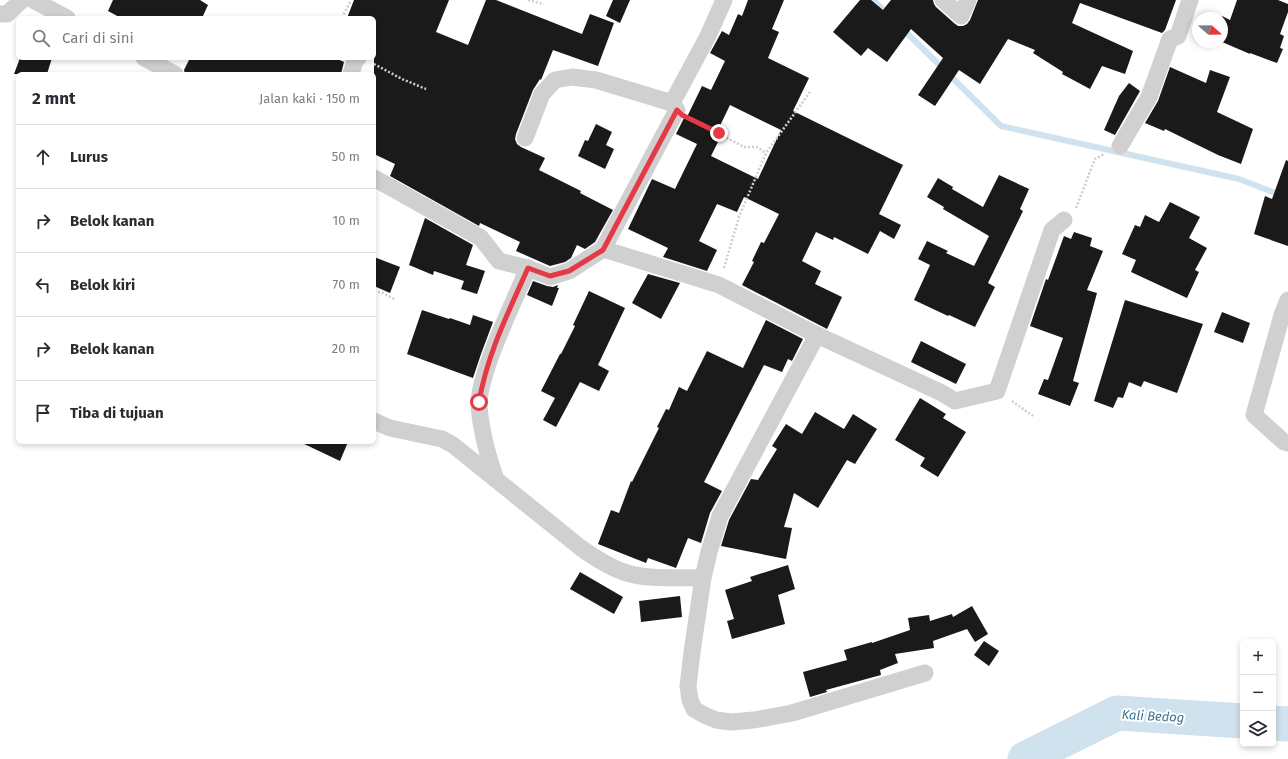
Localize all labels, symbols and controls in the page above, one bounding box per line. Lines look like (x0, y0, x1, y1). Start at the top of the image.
north arrow (1192, 12, 1228, 48)
search box (16, 16, 376, 60)
icon: search (30, 27, 52, 49)
text: Cari di sini (62, 29, 134, 47)
text: 2 mnt (32, 88, 76, 109)
text: Jalan kaki · 150 m (259, 91, 360, 106)
route end (710, 124, 728, 142)
icon: ahead (32, 146, 54, 168)
text: Lurus (70, 148, 108, 166)
text: 50 m (332, 149, 360, 164)
icon: right (32, 210, 54, 232)
text: Belok kanan (70, 212, 154, 230)
text: 10 m (333, 213, 360, 228)
icon: left (32, 274, 54, 296)
text: Belok kiri (70, 276, 135, 294)
text: 70 m (333, 277, 360, 292)
icon: right (32, 338, 54, 360)
text: Belok kanan (70, 340, 154, 358)
text: 20 m (332, 341, 360, 356)
route start (470, 393, 488, 411)
icon: arrive (32, 402, 54, 424)
text: Tiba di tujuan (70, 404, 164, 422)
map controls (1240, 639, 1276, 747)
button: + (1240, 639, 1276, 675)
button: − (1240, 675, 1276, 711)
water label: Kali Bedog (1121, 707, 1185, 725)
button: layers (1240, 711, 1276, 747)

